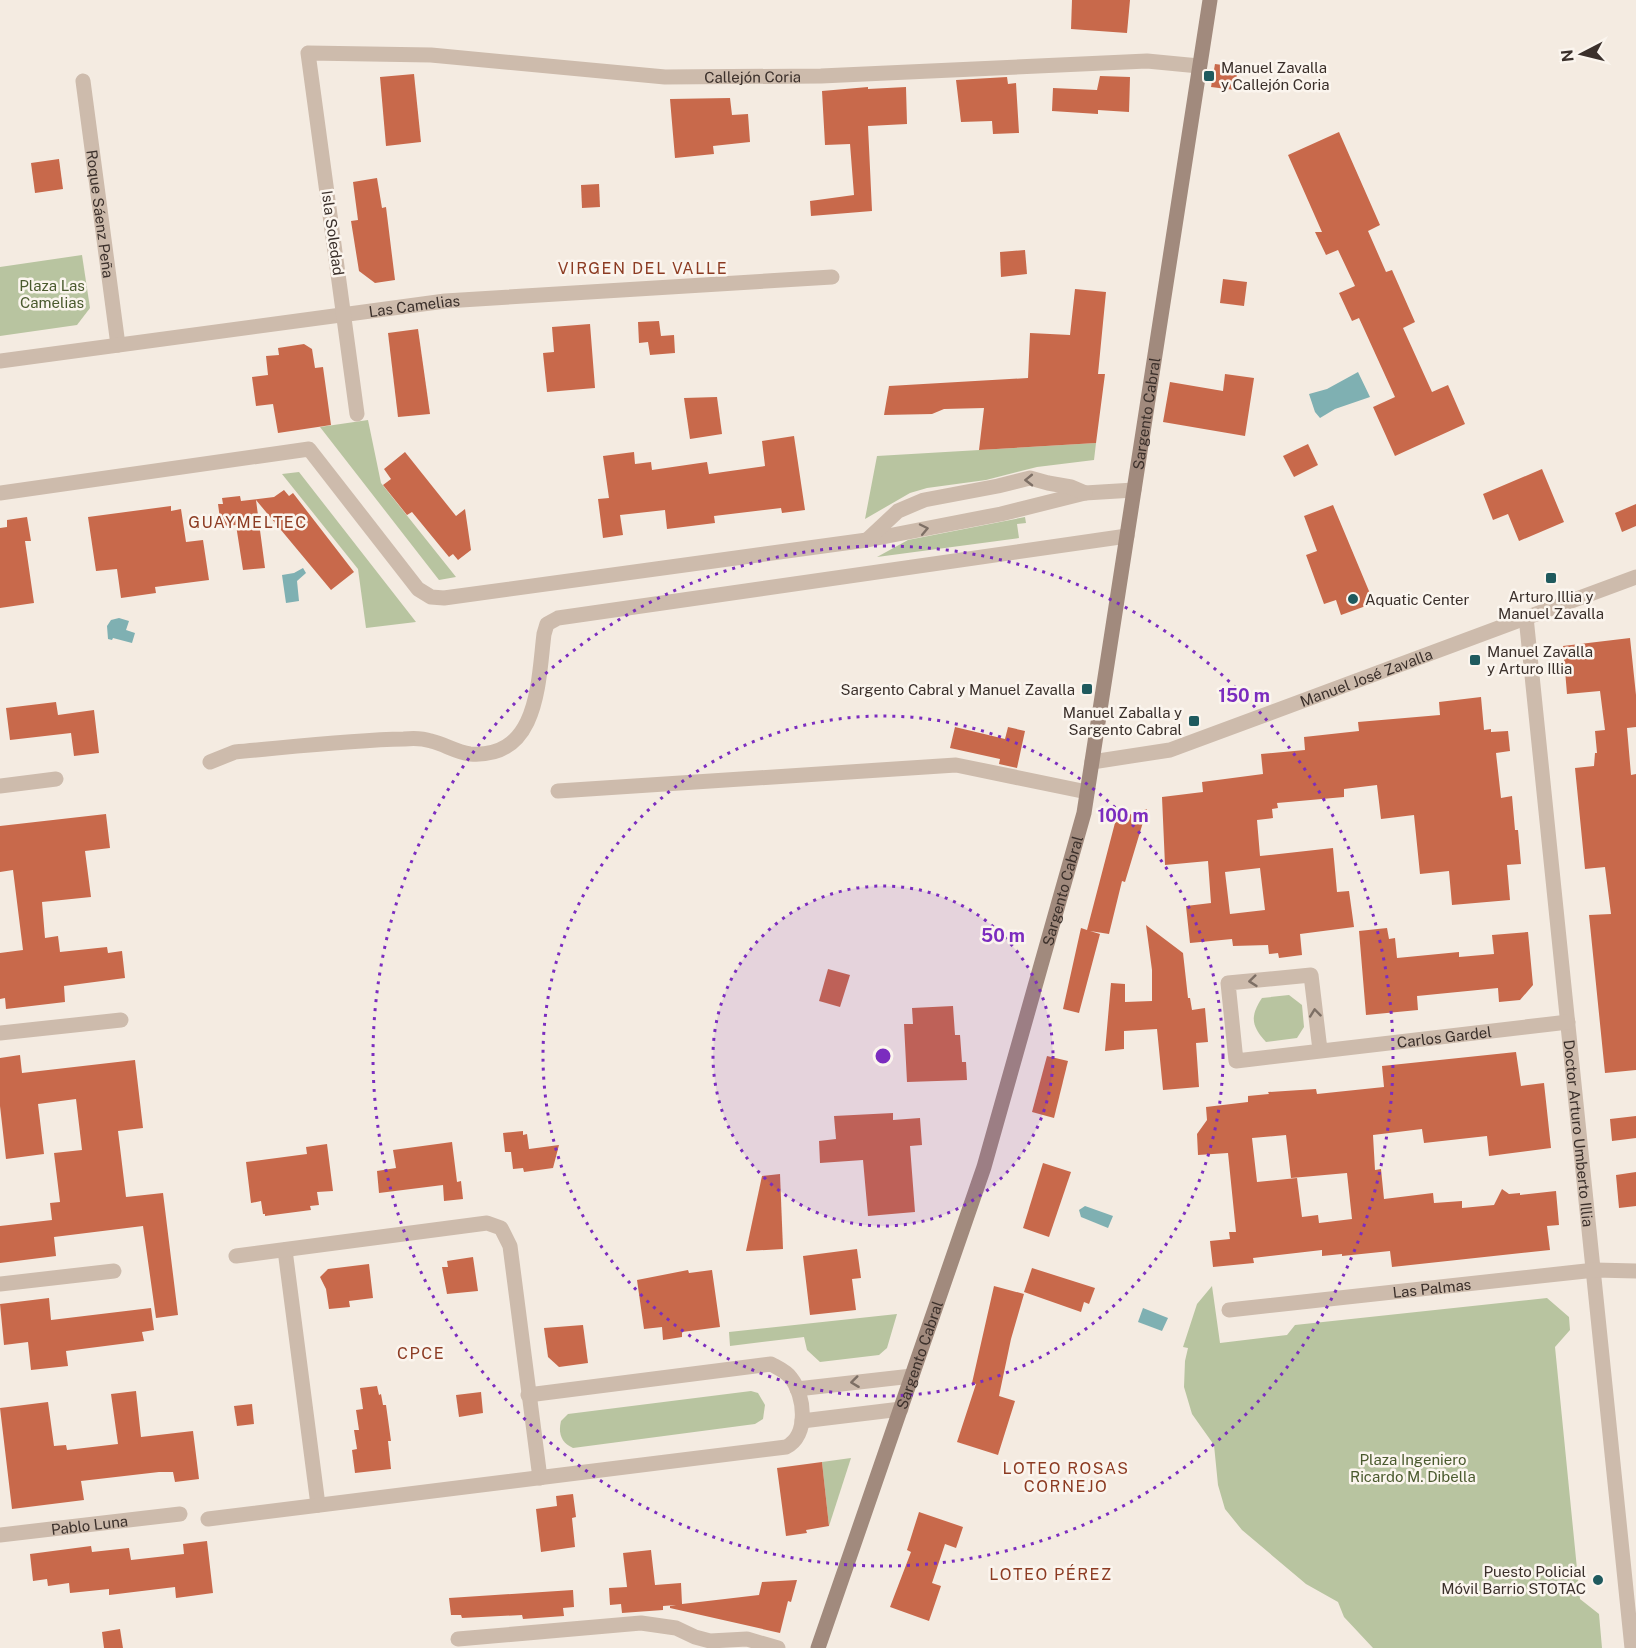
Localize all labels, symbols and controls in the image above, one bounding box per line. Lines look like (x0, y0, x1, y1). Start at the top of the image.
north arrow (1552, 24, 1612, 84)
text: N (1557, 48, 1578, 63)
place label: Manuel Zavalla y Callejón Coria (1221, 59, 1330, 93)
street label: Callejón Coria (704, 68, 801, 85)
marker: Manuel Zavalla y Callejón Coria (1202, 69, 1216, 83)
street label: Roque Sáenz Peña (84, 149, 118, 279)
street label: Isla Soledad (319, 189, 347, 277)
district label: VIRGEN DEL VALLE (558, 259, 728, 278)
park label: Plaza Las Camelias (19, 277, 85, 311)
street label: Las Camelias (368, 292, 460, 320)
street label: Sargento Cabral (1129, 356, 1163, 471)
one-way arrow (1024, 474, 1033, 487)
district label: GUAYMELTEC (188, 513, 308, 532)
one-way arrow (919, 523, 929, 536)
marker: Arturo Illia y Manuel Zavalla (1544, 571, 1558, 585)
place label: Arturo Illia y Manuel Zavalla (1498, 588, 1604, 622)
place label: Aquatic Center (1365, 591, 1470, 608)
marker: Aquatic Center (1346, 592, 1360, 606)
place label: Manuel Zavalla y Arturo Illia (1487, 643, 1593, 677)
street label: Manuel José Zavalla (1297, 645, 1435, 710)
marker: Manuel Zavalla y Arturo Illia (1468, 653, 1482, 667)
place label: Sargento Cabral y Manuel Zavalla (840, 681, 1075, 698)
marker: Sargento Cabral y Manuel Zavalla (1080, 682, 1094, 696)
text: 150 m (1218, 685, 1270, 706)
place label: Manuel Zaballa y Sargento Cabral (1063, 704, 1182, 738)
marker: Manuel Zaballa y Sargento Cabral (1187, 714, 1201, 728)
text: 100 m (1097, 805, 1149, 826)
street label: Sargento Cabral (1038, 834, 1086, 948)
text: 50 m (981, 925, 1025, 946)
one-way arrow (1248, 974, 1257, 987)
one-way arrow (1309, 1008, 1322, 1017)
street label: Carlos Gardel (1396, 1023, 1493, 1051)
street label: Doctor Arturo Umberto Illia (1561, 1039, 1597, 1228)
centre of rings (873, 1046, 893, 1066)
street label: Las Palmas (1392, 1275, 1472, 1301)
street label: Sargento Cabral (893, 1299, 946, 1411)
district label: CPCE (397, 1344, 445, 1363)
one-way arrow (850, 1376, 859, 1388)
park label: Plaza Ingeniero Ricardo M. Dibella (1350, 1451, 1476, 1485)
district label: LOTEO ROSAS CORNEJO (1003, 1459, 1130, 1496)
street label: Pablo Luna (50, 1512, 129, 1537)
place label: Puesto Policial Móvil Barrio STOTAC (1441, 1563, 1586, 1597)
district label: LOTEO PÉREZ (989, 1564, 1113, 1584)
marker: Puesto Policial Móvil Barrio STOTAC (1591, 1573, 1605, 1587)

